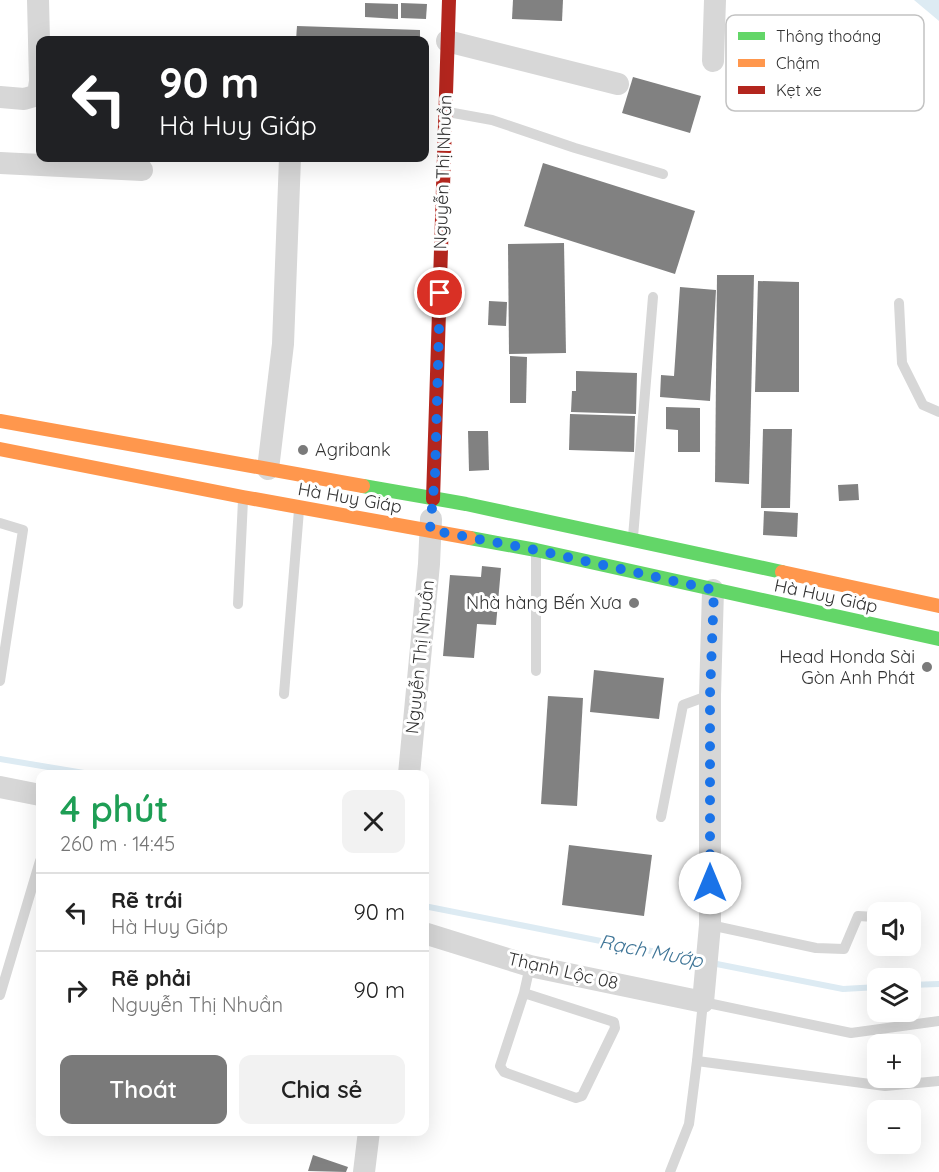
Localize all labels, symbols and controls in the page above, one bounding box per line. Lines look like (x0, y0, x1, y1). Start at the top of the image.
legend (726, 15, 924, 111)
text: Thông thoáng (776, 26, 881, 46)
text: Chậm (776, 53, 820, 73)
text: 90 m (159, 56, 259, 109)
icon: left (60, 60, 138, 138)
text: Kẹt xe (776, 80, 822, 100)
street label: Nguyễn Thị Nhuần (428, 94, 457, 250)
text: Hà Huy Giáp (159, 108, 317, 142)
pin (414, 267, 465, 318)
icon: arrive (423, 276, 456, 309)
place label: Agribank (315, 438, 391, 461)
marker: Agribank (296, 443, 310, 457)
street label: Hà Huy Giáp (296, 477, 404, 518)
street label: Hà Huy Giáp (772, 573, 880, 618)
street label: Nguyễn Thị Nhuần (400, 579, 439, 735)
place label: Nhà hàng Bến Xưa (466, 591, 622, 614)
marker: Nhà hàng Bến Xưa (627, 596, 641, 610)
place label: Head Honda Sài Gòn Anh Phát (779, 645, 915, 689)
marker: Head Honda Sài Gòn Anh Phát (920, 660, 934, 674)
text: 4 phút (60, 786, 169, 831)
button: close (342, 790, 405, 853)
text: 260 m · 14:45 (60, 831, 175, 856)
position arrow (678, 851, 742, 915)
text: Rẽ trái (111, 886, 182, 914)
icon: left (60, 896, 93, 929)
text: 90 m (354, 898, 405, 926)
map controls (867, 902, 921, 1154)
button: sound (867, 902, 921, 956)
text: Hà Huy Giáp (111, 914, 228, 939)
water label: Rạch Mướp (597, 928, 706, 973)
street label: Thạnh Lộc 08 (506, 947, 621, 994)
text: Rẽ phải (111, 964, 191, 992)
button: layers (867, 968, 921, 1022)
icon: right (60, 974, 93, 1007)
text: 90 m (354, 976, 405, 1004)
text: Nguyễn Thị Nhuần (111, 992, 283, 1017)
button: + (867, 1034, 921, 1088)
button: Thoát (60, 1055, 227, 1124)
button: Chia sẻ (239, 1055, 405, 1124)
button: − (867, 1100, 921, 1154)

